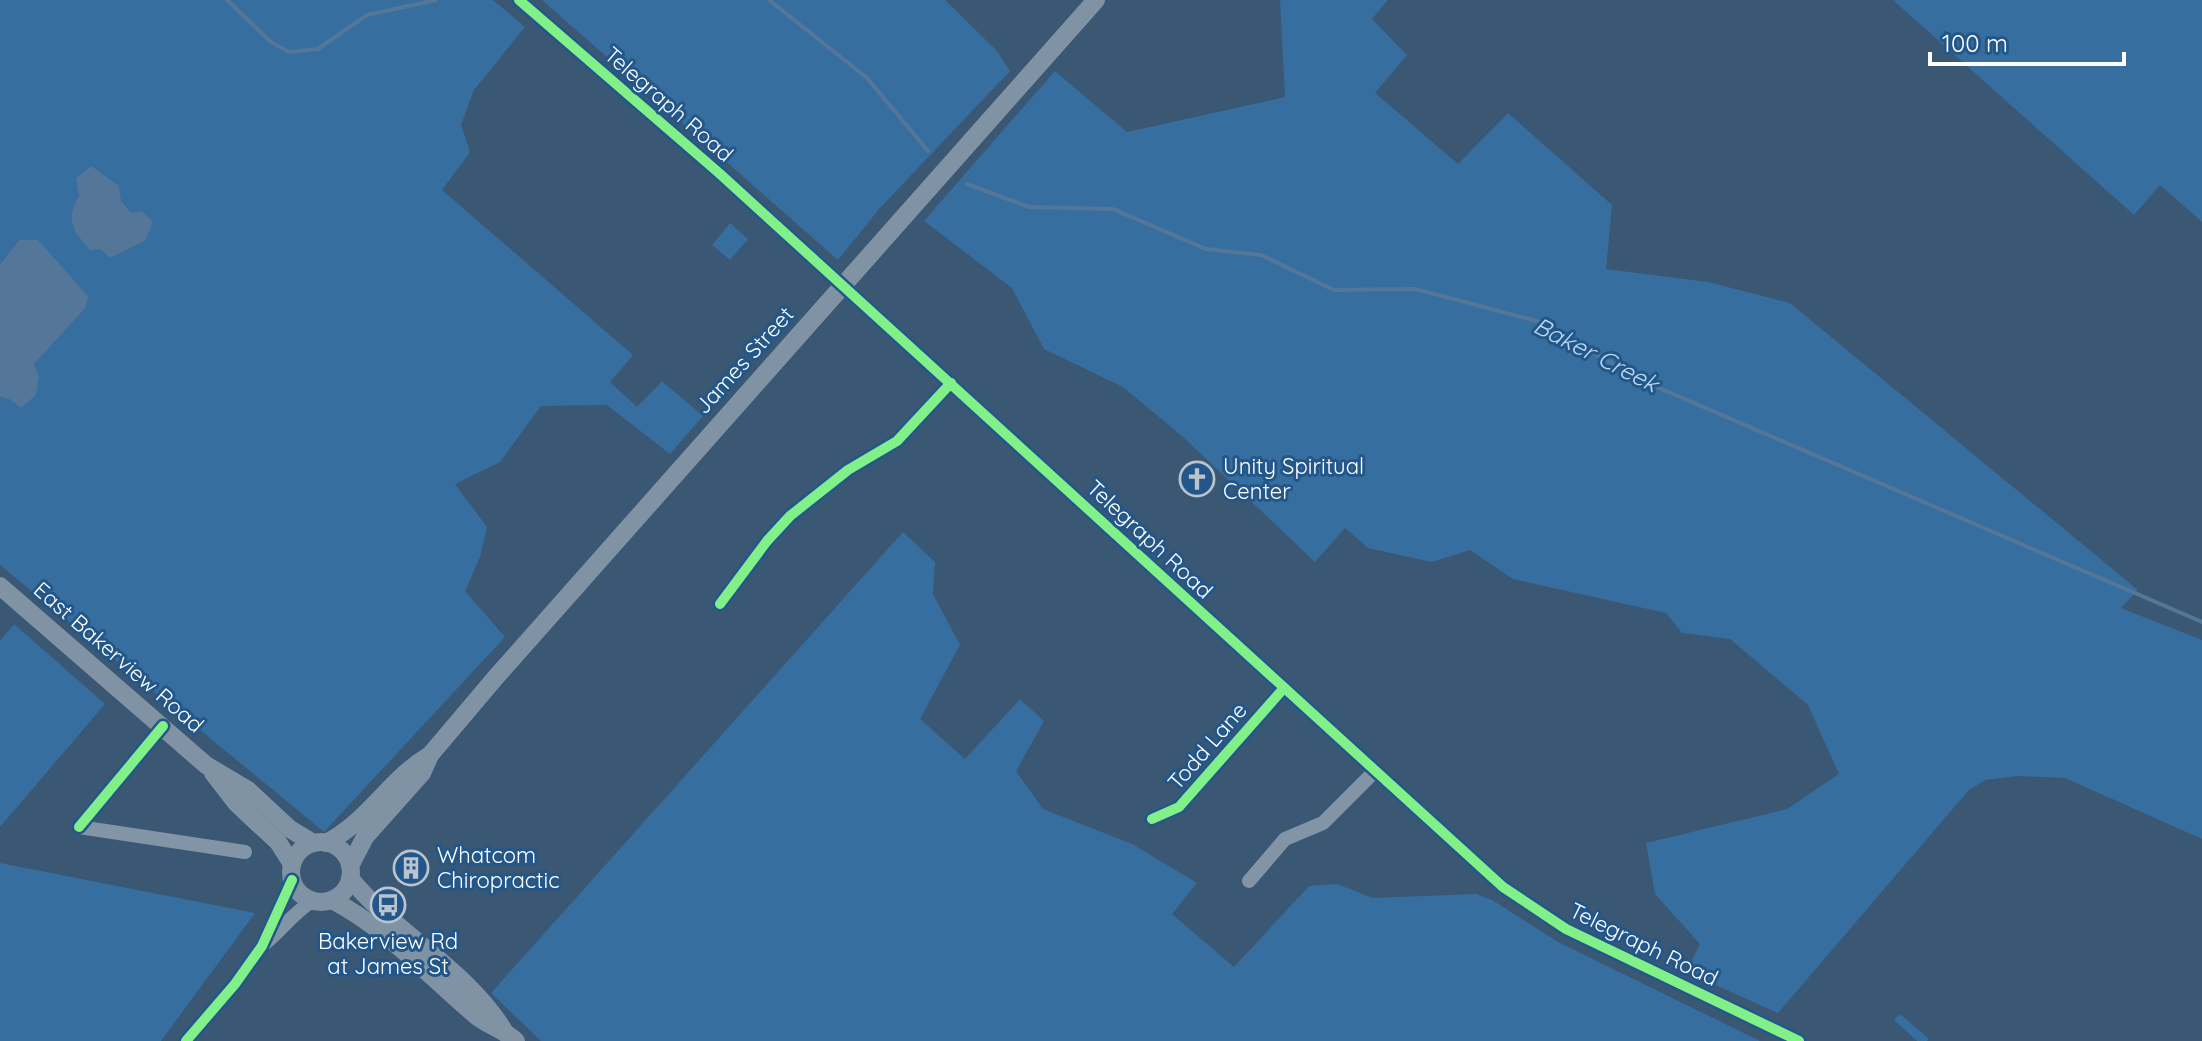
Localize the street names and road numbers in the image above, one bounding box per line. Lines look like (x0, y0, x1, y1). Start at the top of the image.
street label: Telegraph Road (599, 40, 739, 168)
street label: James Street (688, 301, 800, 419)
street label: Telegraph Road (1081, 474, 1219, 604)
street label: East Bakerview Road (28, 575, 210, 739)
street label: Todd Lane (1161, 697, 1253, 795)
street label: Telegraph Road (1565, 896, 1723, 992)

